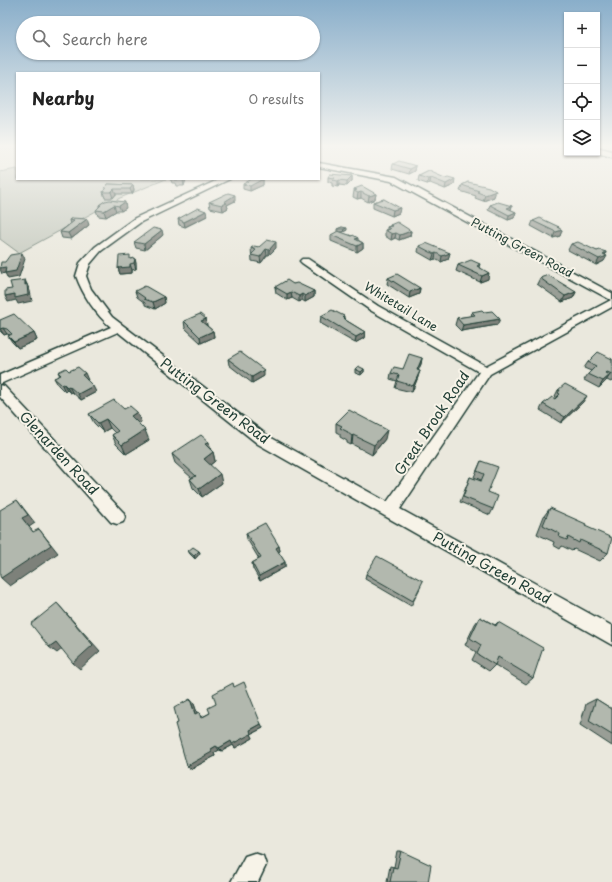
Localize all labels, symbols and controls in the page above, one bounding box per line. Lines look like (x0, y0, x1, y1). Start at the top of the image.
map controls (564, 12, 600, 156)
button: + (564, 12, 600, 48)
search box (16, 16, 320, 60)
icon: search (30, 27, 52, 49)
text: Search here (62, 27, 148, 50)
button: − (564, 48, 600, 84)
button: locate (564, 84, 600, 120)
text: Nearby (32, 85, 94, 111)
text: 0 results (249, 89, 304, 108)
button: layers (564, 120, 600, 156)
street label: Putting Green Road (468, 213, 577, 282)
street label: Whitetail Lane (361, 277, 442, 335)
street label: Putting Green Road (156, 352, 274, 449)
street label: Great Brook Road (389, 366, 474, 479)
street label: Glenarden Road (15, 406, 104, 499)
street label: Putting Green Road (429, 526, 555, 609)

